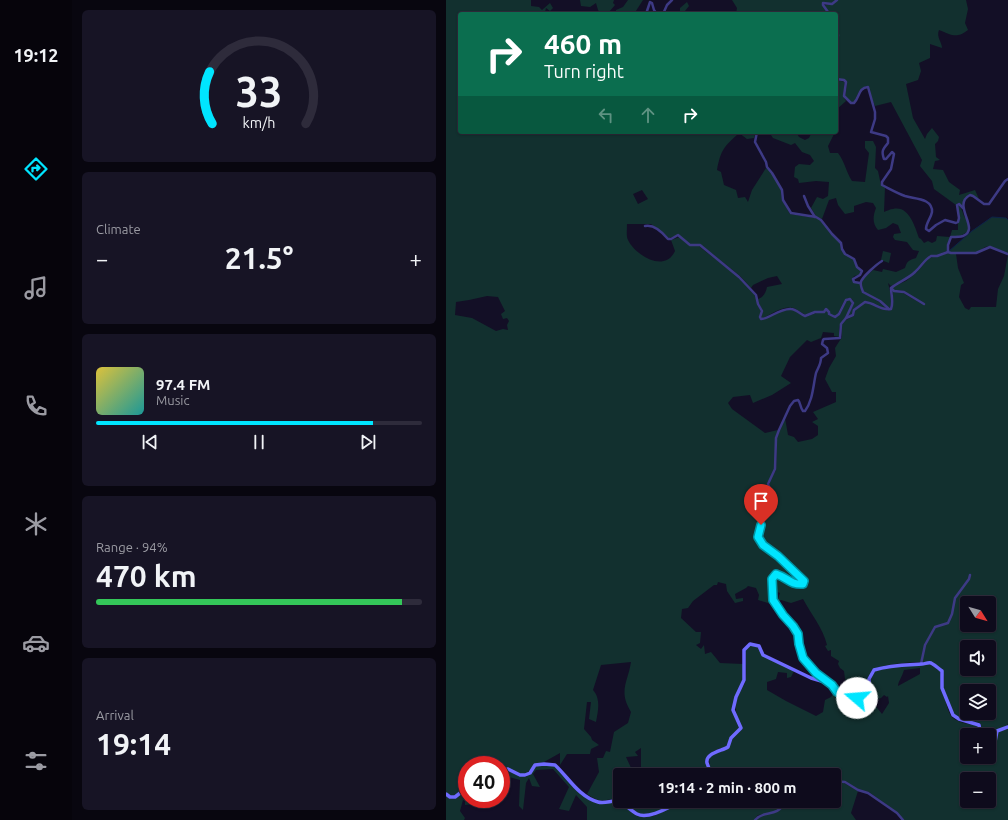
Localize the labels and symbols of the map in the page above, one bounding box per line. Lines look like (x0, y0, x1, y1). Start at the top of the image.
pin (744, 484, 778, 525)
north arrow (960, 596, 996, 632)
position arrow (836, 677, 878, 719)
speed limit sign: 40 (458, 756, 510, 808)

